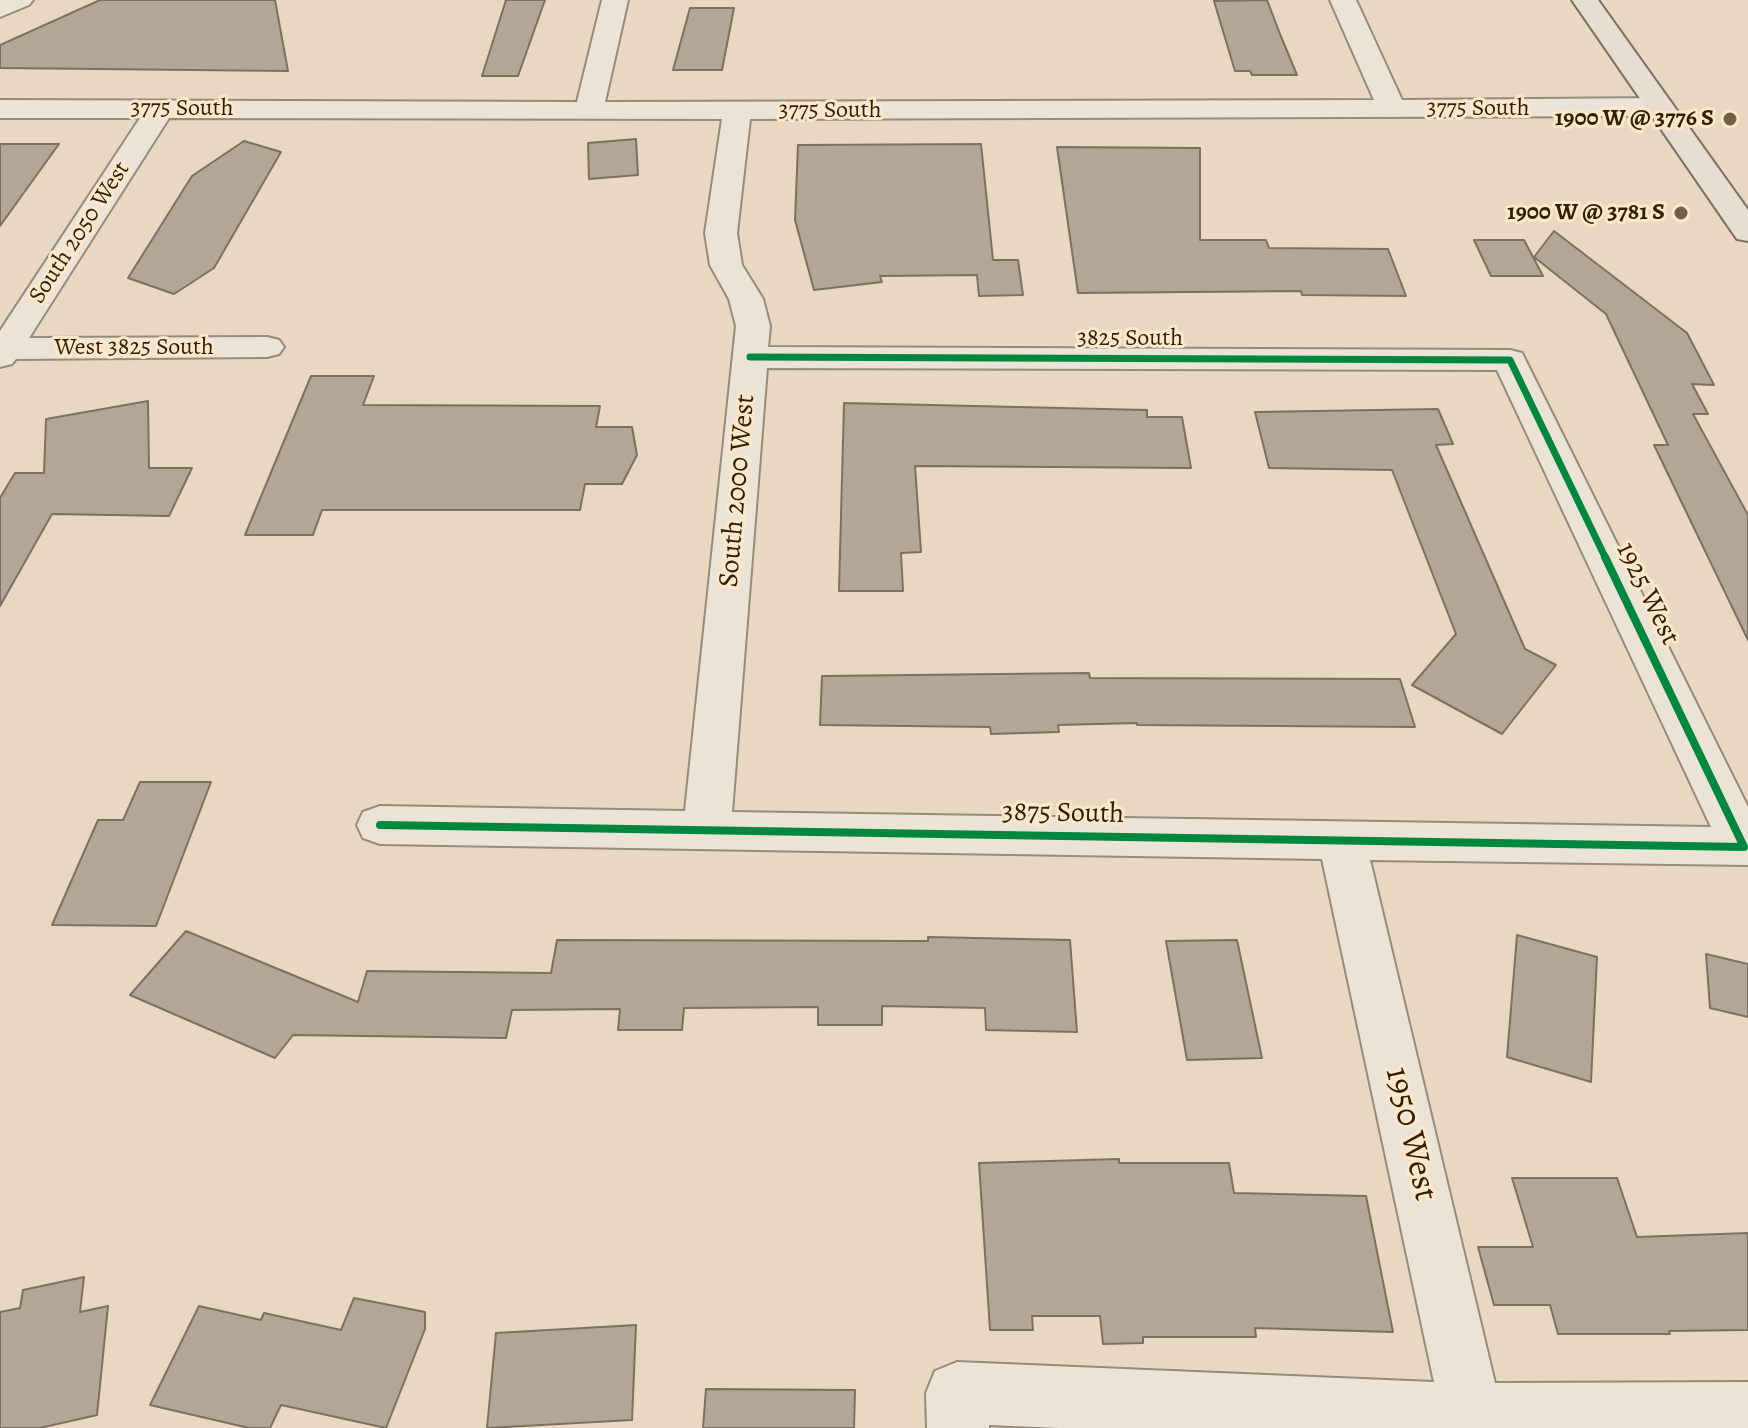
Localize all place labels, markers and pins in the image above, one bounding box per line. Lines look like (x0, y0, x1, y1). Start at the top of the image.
place label: 1900 W @ 3776 S (1555, 105, 1714, 133)
marker: 1900 W @ 3776 S (1721, 110, 1739, 128)
place label: 1900 W @ 3781 S (1507, 199, 1665, 227)
marker: 1900 W @ 3781 S (1672, 204, 1690, 222)

